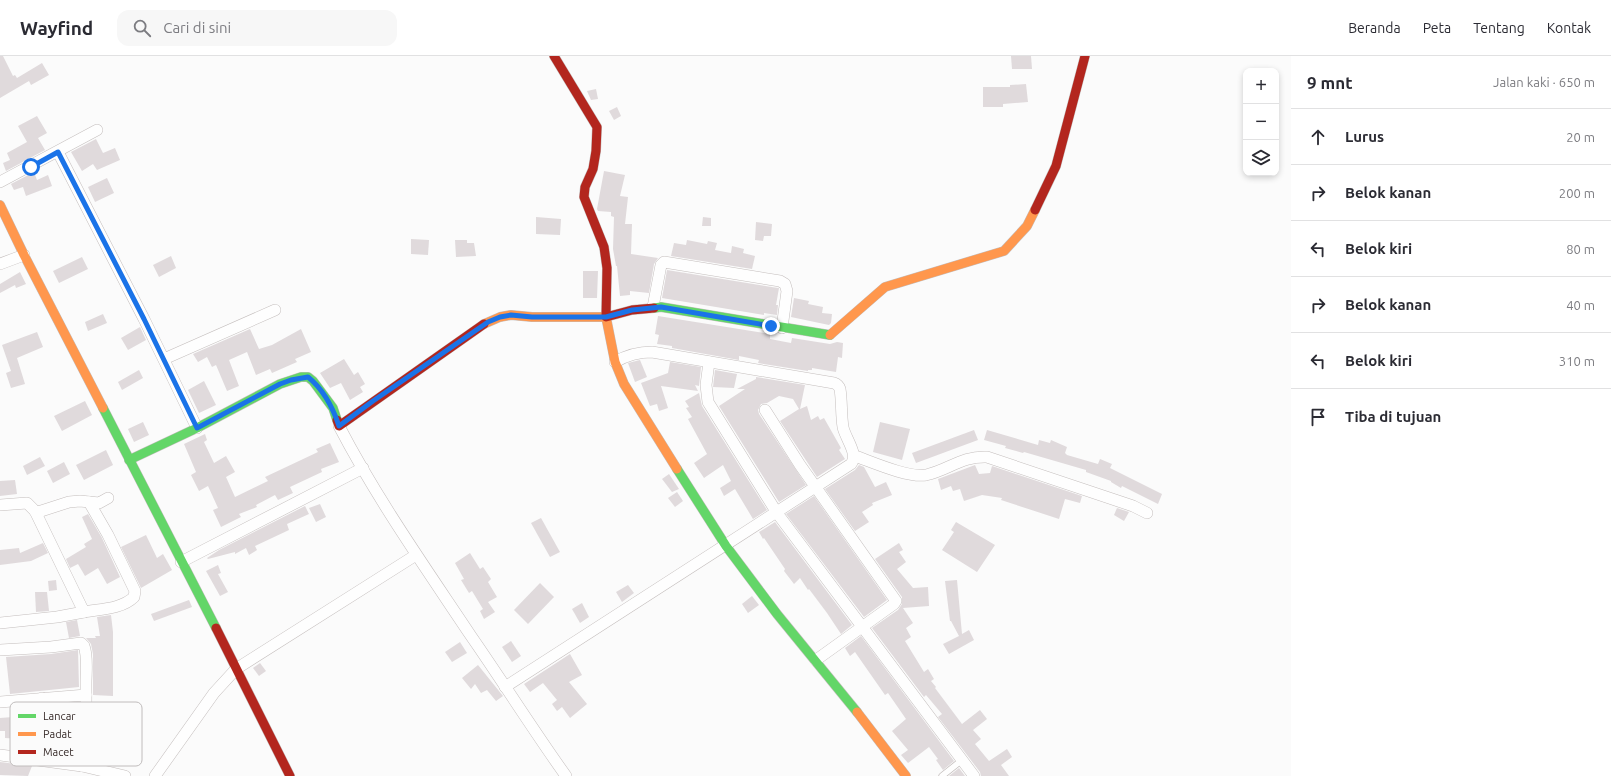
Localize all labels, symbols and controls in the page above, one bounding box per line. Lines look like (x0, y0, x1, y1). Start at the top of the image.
search box (117, 10, 397, 46)
text: Wayfind (20, 17, 93, 39)
icon: search (131, 17, 153, 39)
text: Cari di sini (163, 19, 231, 36)
text: Beranda (1348, 20, 1401, 36)
text: Peta (1423, 20, 1451, 36)
text: Tentang (1473, 20, 1525, 36)
text: Kontak (1547, 20, 1591, 36)
map controls (1243, 68, 1279, 176)
button: + (1243, 68, 1279, 104)
text: 9 mnt (1307, 73, 1353, 92)
text: Jalan kaki · 650 m (1493, 75, 1595, 89)
button: − (1243, 104, 1279, 140)
icon: ahead (1307, 126, 1329, 148)
text: Lurus (1345, 128, 1384, 145)
text: 20 m (1566, 130, 1595, 144)
button: layers (1243, 140, 1279, 176)
route start (22, 158, 40, 176)
icon: right (1307, 182, 1329, 204)
text: Belok kanan (1345, 184, 1431, 201)
text: 200 m (1559, 186, 1595, 200)
icon: left (1307, 238, 1329, 260)
text: Belok kiri (1345, 240, 1412, 257)
text: 80 m (1566, 242, 1595, 256)
icon: right (1307, 294, 1329, 316)
text: Belok kanan (1345, 296, 1431, 313)
text: 40 m (1566, 298, 1595, 312)
route end (762, 317, 780, 335)
icon: left (1307, 350, 1329, 372)
text: Belok kiri (1345, 352, 1412, 369)
text: 310 m (1559, 354, 1595, 368)
icon: arrive (1307, 406, 1329, 428)
text: Tiba di tujuan (1345, 408, 1441, 425)
legend (10, 702, 142, 766)
text: Lancar (43, 710, 76, 722)
text: Padat (43, 728, 72, 740)
text: Macet (43, 746, 74, 758)

